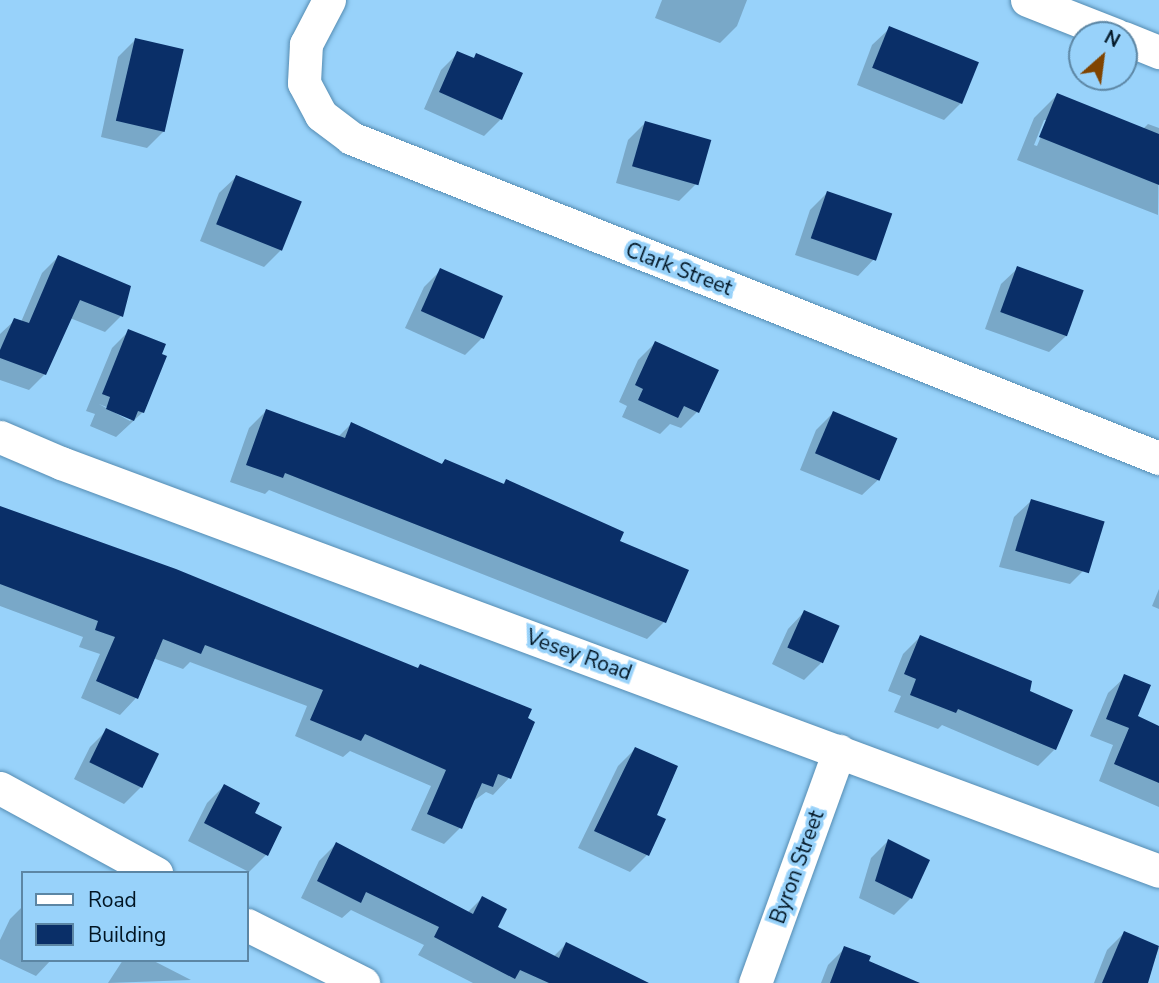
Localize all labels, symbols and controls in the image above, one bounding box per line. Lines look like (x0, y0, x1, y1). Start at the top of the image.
north arrow (1068, 21, 1138, 91)
text: N (1100, 24, 1124, 54)
street label: Clark Street (622, 237, 736, 301)
street label: Vesey Road (523, 624, 635, 686)
street label: Byron Street (765, 807, 829, 927)
legend (21, 871, 248, 962)
text: Road (88, 886, 137, 914)
text: Building (88, 921, 166, 949)

